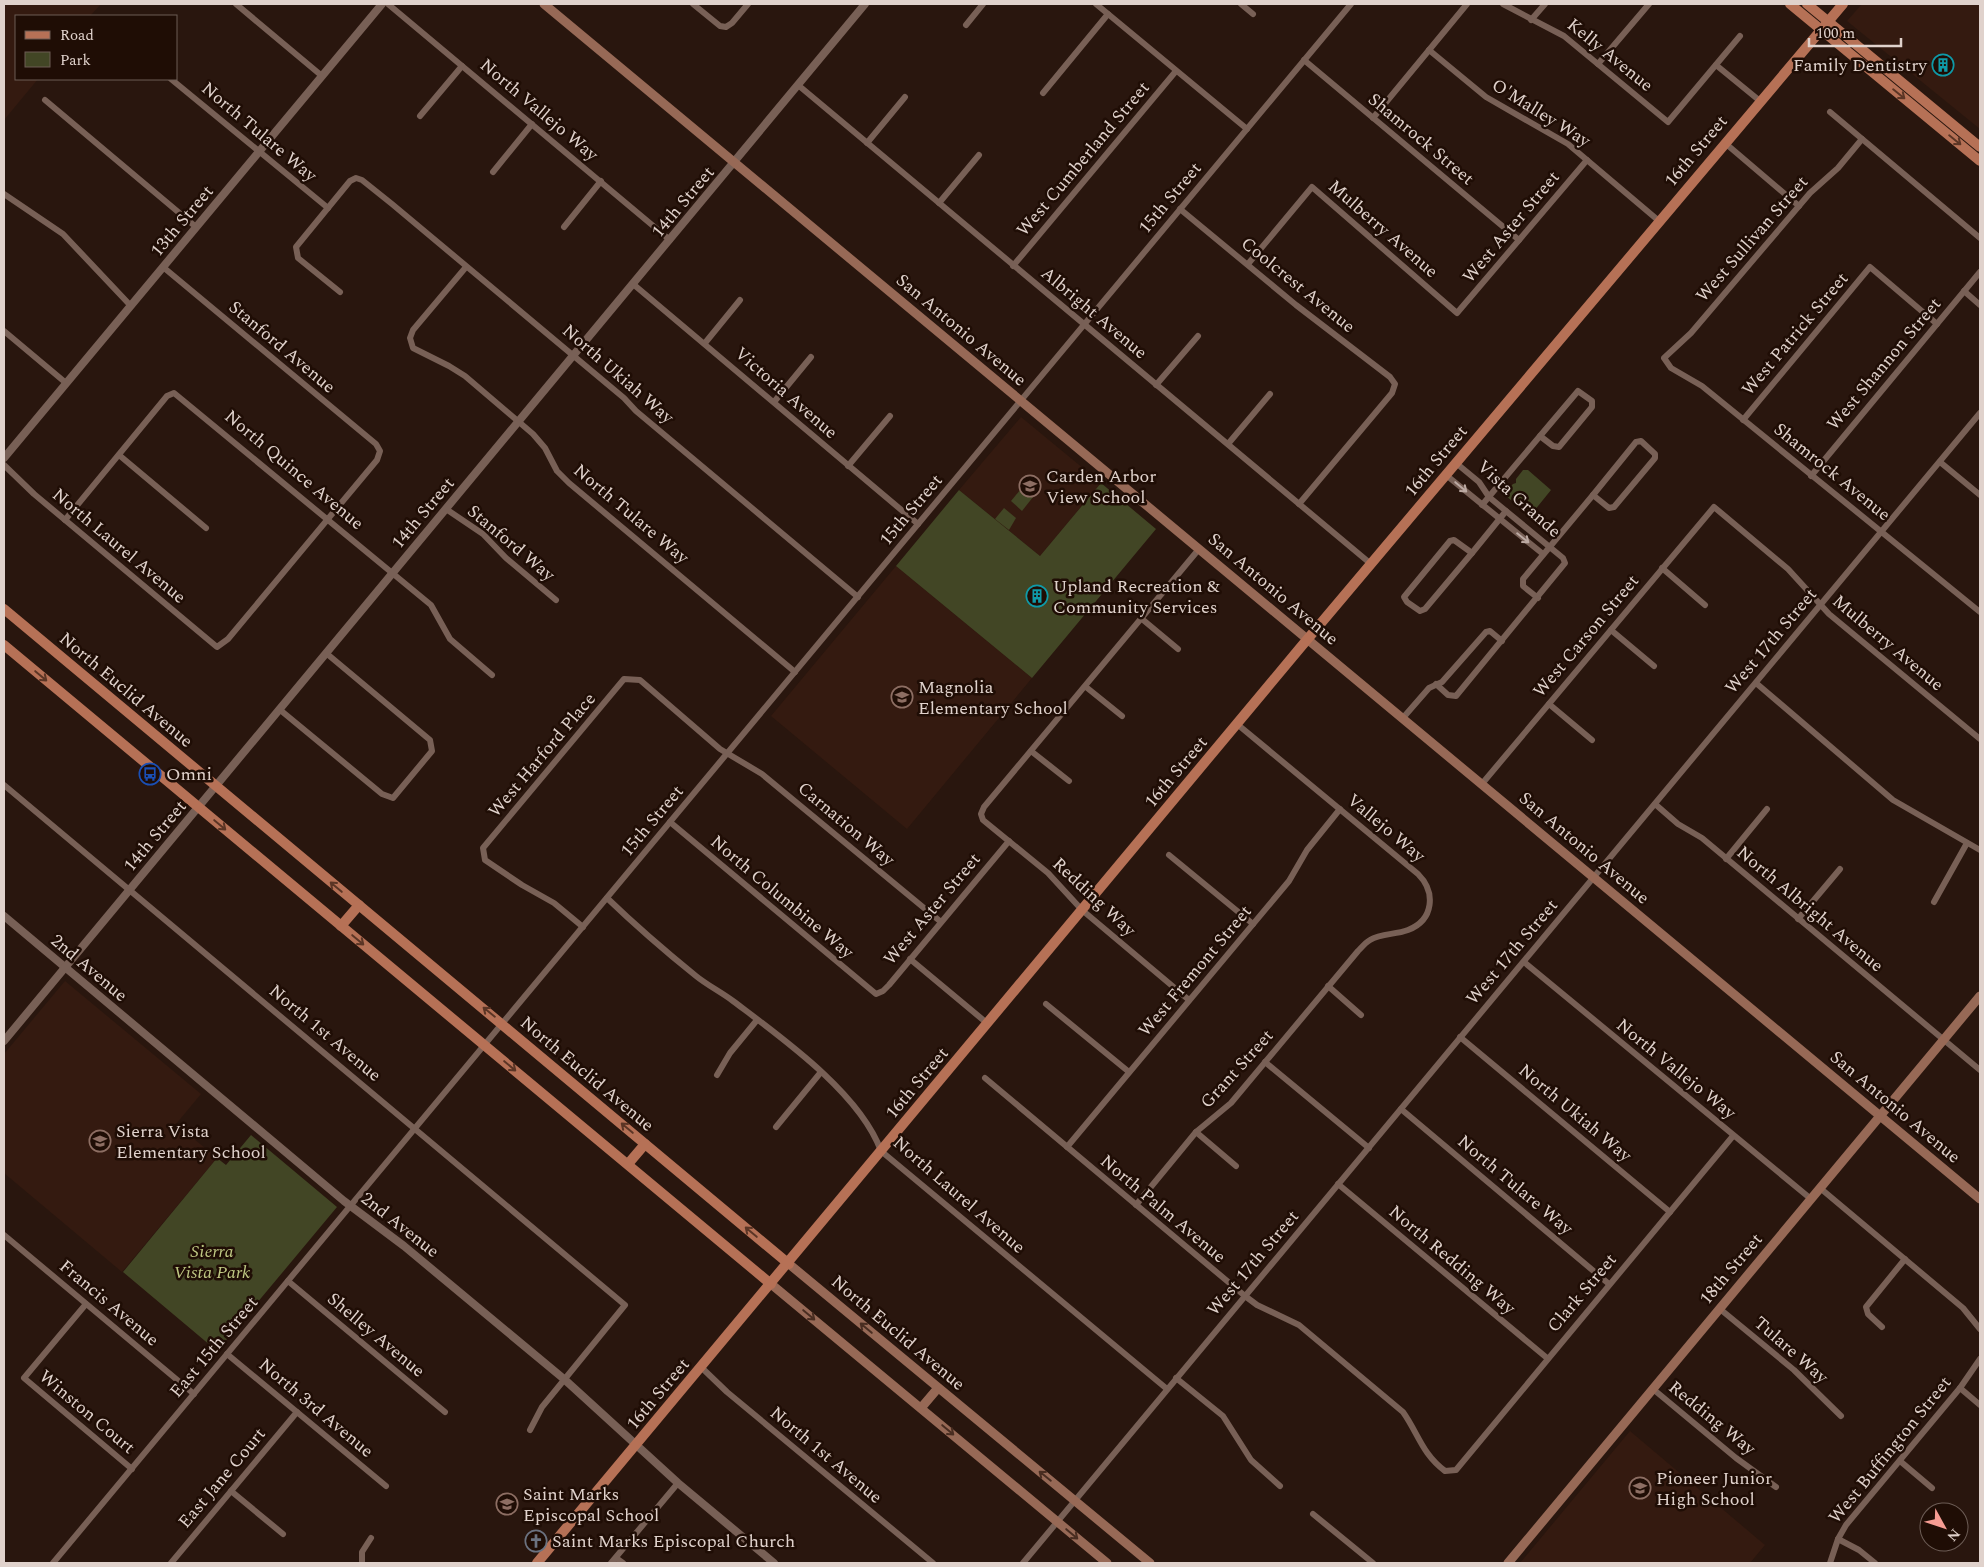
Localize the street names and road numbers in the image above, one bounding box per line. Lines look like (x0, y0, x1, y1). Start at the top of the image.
street label: Kelly Avenue (1561, 12, 1659, 98)
street label: North Vallejo Way (474, 52, 605, 169)
street label: O'Malley Way (1486, 72, 1597, 155)
street label: North Tulare Way (195, 75, 324, 189)
street label: West Cumberland Street (1010, 76, 1156, 242)
street label: Shamrock Street (1362, 86, 1480, 192)
street label: 16th Street (1658, 109, 1734, 193)
street label: 15th Street (1132, 156, 1208, 240)
street label: 14th Street (645, 160, 721, 244)
street label: West Aster Street (1456, 165, 1566, 289)
street label: West Sullivan Street (1689, 170, 1815, 308)
street label: Mulberry Avenue (1322, 173, 1444, 285)
street label: 13th Street (144, 179, 220, 263)
street label: Coolcrest Avenue (1235, 230, 1361, 340)
street label: Albright Avenue (1035, 260, 1153, 366)
street label: West Patrick Street (1735, 266, 1855, 402)
street label: San Antonio Avenue (890, 267, 1032, 393)
street label: West Shannon Street (1820, 292, 1948, 436)
street label: Stanford Avenue (223, 294, 341, 400)
street label: North Ukiah Way (556, 318, 681, 431)
street label: Victoria Avenue (728, 340, 844, 446)
street label: North Quince Avenue (218, 404, 370, 536)
street label: Shamrock Avenue (1768, 416, 1896, 528)
street label: 16th Street (1398, 419, 1474, 503)
street label: Vista Grande (1471, 454, 1567, 544)
street label: North Tulare Way (567, 457, 696, 571)
street label: 15th Street (873, 468, 949, 552)
street label: 14th Street (385, 471, 461, 555)
street label: North Laurel Avenue (46, 482, 192, 610)
street label: Stanford Way (461, 498, 562, 589)
street label: San Antonio Avenue (1202, 526, 1344, 652)
street label: West Carson Street (1526, 569, 1646, 703)
street label: West 17th Street (1719, 582, 1823, 700)
street label: Mulberry Avenue (1826, 588, 1950, 698)
street label: North Euclid Avenue (53, 626, 199, 754)
street label: West Harford Place (482, 687, 602, 823)
street label: 16th Street (1138, 730, 1214, 814)
street label: Carnation Way (792, 775, 902, 874)
street label: 15th Street (614, 779, 690, 863)
street label: San Antonio Avenue (1513, 785, 1655, 911)
street label: Vallejo Way (1341, 787, 1432, 870)
street label: 14th Street (117, 794, 193, 878)
street label: North Columbine Way (704, 829, 861, 966)
street label: North Albright Avenue (1731, 839, 1889, 979)
street label: West Aster Street (877, 847, 987, 971)
street label: Redding Way (1046, 851, 1143, 944)
street label: West 17th Street (1460, 893, 1564, 1011)
street label: West Fremont Street (1132, 899, 1258, 1043)
street label: 2nd Avenue (45, 928, 133, 1008)
street label: North 1st Avenue (263, 978, 387, 1088)
street label: North Euclid Avenue (514, 1010, 660, 1138)
street label: North Vallejo Way (1610, 1012, 1743, 1127)
street label: Grant Street (1194, 1023, 1280, 1115)
street label: 16th Street (879, 1041, 955, 1125)
street label: San Antonio Avenue (1824, 1044, 1966, 1170)
street label: North Ukiah Way (1512, 1057, 1639, 1169)
street label: North Tulare Way (1451, 1128, 1580, 1242)
street label: North Laurel Avenue (887, 1130, 1031, 1260)
street label: North Palm Avenue (1094, 1148, 1232, 1270)
street label: 2nd Avenue (355, 1186, 445, 1264)
street label: North Redding Way (1383, 1199, 1522, 1322)
street label: West 17th Street (1201, 1204, 1305, 1322)
street label: 18th Street (1693, 1227, 1769, 1311)
street label: Clark Street (1541, 1248, 1623, 1338)
street label: Francis Avenue (53, 1253, 165, 1353)
street label: North Euclid Avenue (825, 1269, 971, 1397)
street label: Shelley Avenue (321, 1286, 431, 1384)
street label: East 15th Street (163, 1290, 265, 1404)
street label: Tulare Way (1748, 1310, 1835, 1391)
street label: North 3rd Avenue (253, 1352, 379, 1464)
street label: 16th Street (620, 1352, 696, 1436)
street label: Winston Court (33, 1364, 141, 1460)
street label: West Buffington Street (1822, 1370, 1958, 1530)
street label: Redding Way (1662, 1374, 1763, 1463)
street label: North 1st Avenue (764, 1400, 888, 1510)
street label: East Jane Court (172, 1422, 272, 1534)

